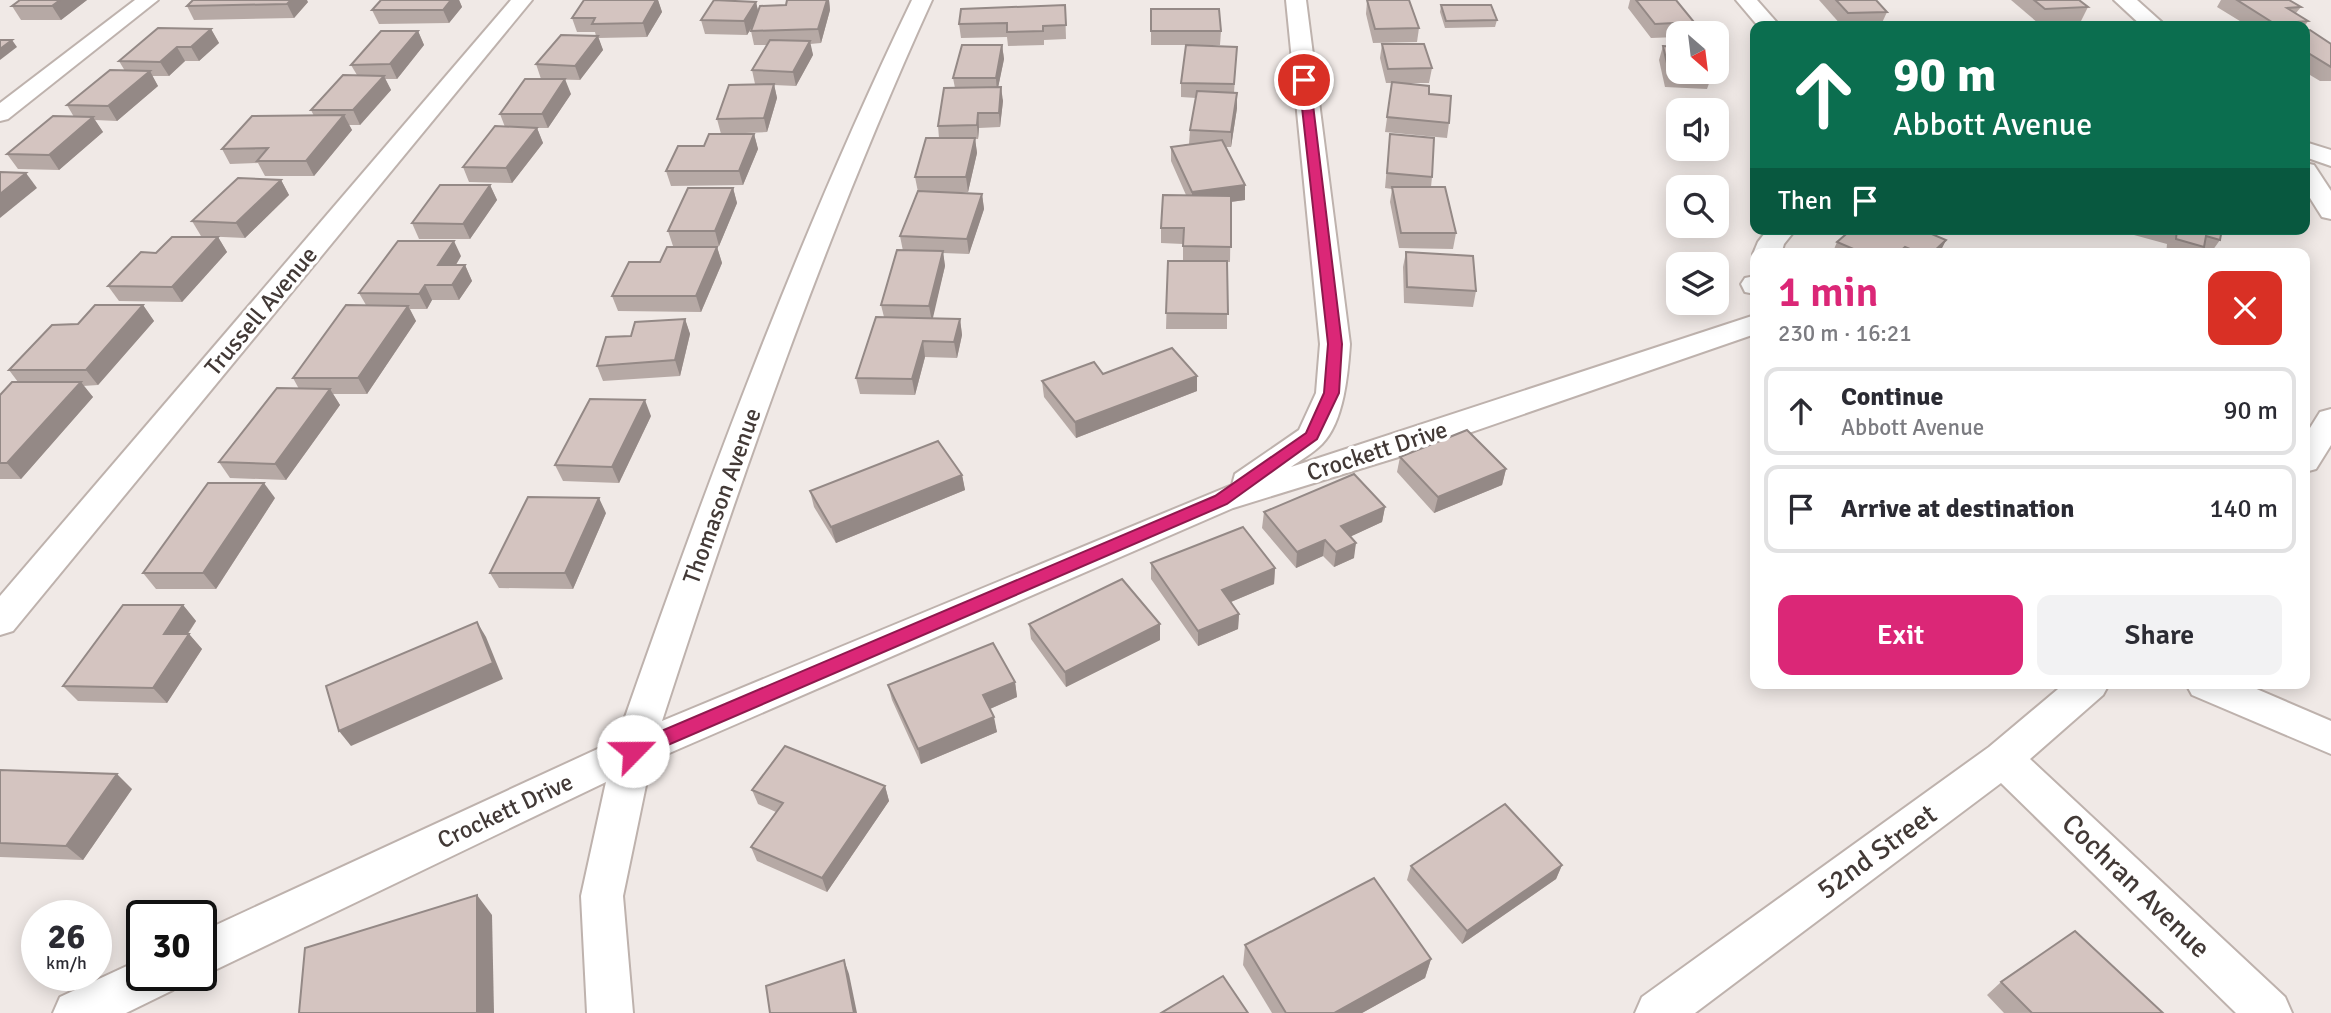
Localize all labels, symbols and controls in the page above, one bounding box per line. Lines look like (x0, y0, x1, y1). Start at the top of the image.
north arrow (1666, 21, 1729, 84)
map controls (1666, 21, 1729, 315)
text: 90 m (1893, 45, 1996, 105)
icon: ahead (1778, 49, 1869, 140)
pin (1274, 50, 1334, 110)
icon: arrive (1285, 61, 1323, 99)
button: sound (1666, 98, 1729, 161)
text: Abbott Avenue (1893, 105, 2092, 144)
button: search (1666, 175, 1729, 238)
icon: arrive (1846, 182, 1884, 220)
text: Then (1778, 185, 1832, 217)
street label: Trussell Avenue (198, 240, 324, 382)
button: layers (1666, 252, 1729, 315)
text: 1 min (1778, 267, 1879, 318)
button: close (2208, 271, 2282, 345)
text: 230 m · 16:21 (1778, 319, 1912, 348)
text: Continue (1841, 381, 1943, 413)
icon: ahead (1782, 392, 1820, 430)
text: 90 m (2223, 395, 2278, 427)
street label: Thomason Avenue (676, 404, 768, 588)
text: Abbott Avenue (1841, 413, 1984, 442)
street label: Crockett Drive (1303, 414, 1451, 488)
icon: arrive (1782, 490, 1820, 528)
text: Arrive at destination (1841, 493, 2074, 525)
text: 140 m (2209, 493, 2278, 525)
button: Exit (1778, 595, 2023, 675)
button: Share (2037, 595, 2282, 675)
position arrow (596, 714, 670, 788)
street label: Crockett Drive (432, 767, 578, 855)
street label: 52nd Street (1811, 797, 1944, 907)
street label: Cochran Avenue (2055, 807, 2217, 965)
speed limit sign: 30 (126, 900, 217, 991)
text: 26 (48, 915, 85, 958)
text: km/h (46, 952, 87, 974)

